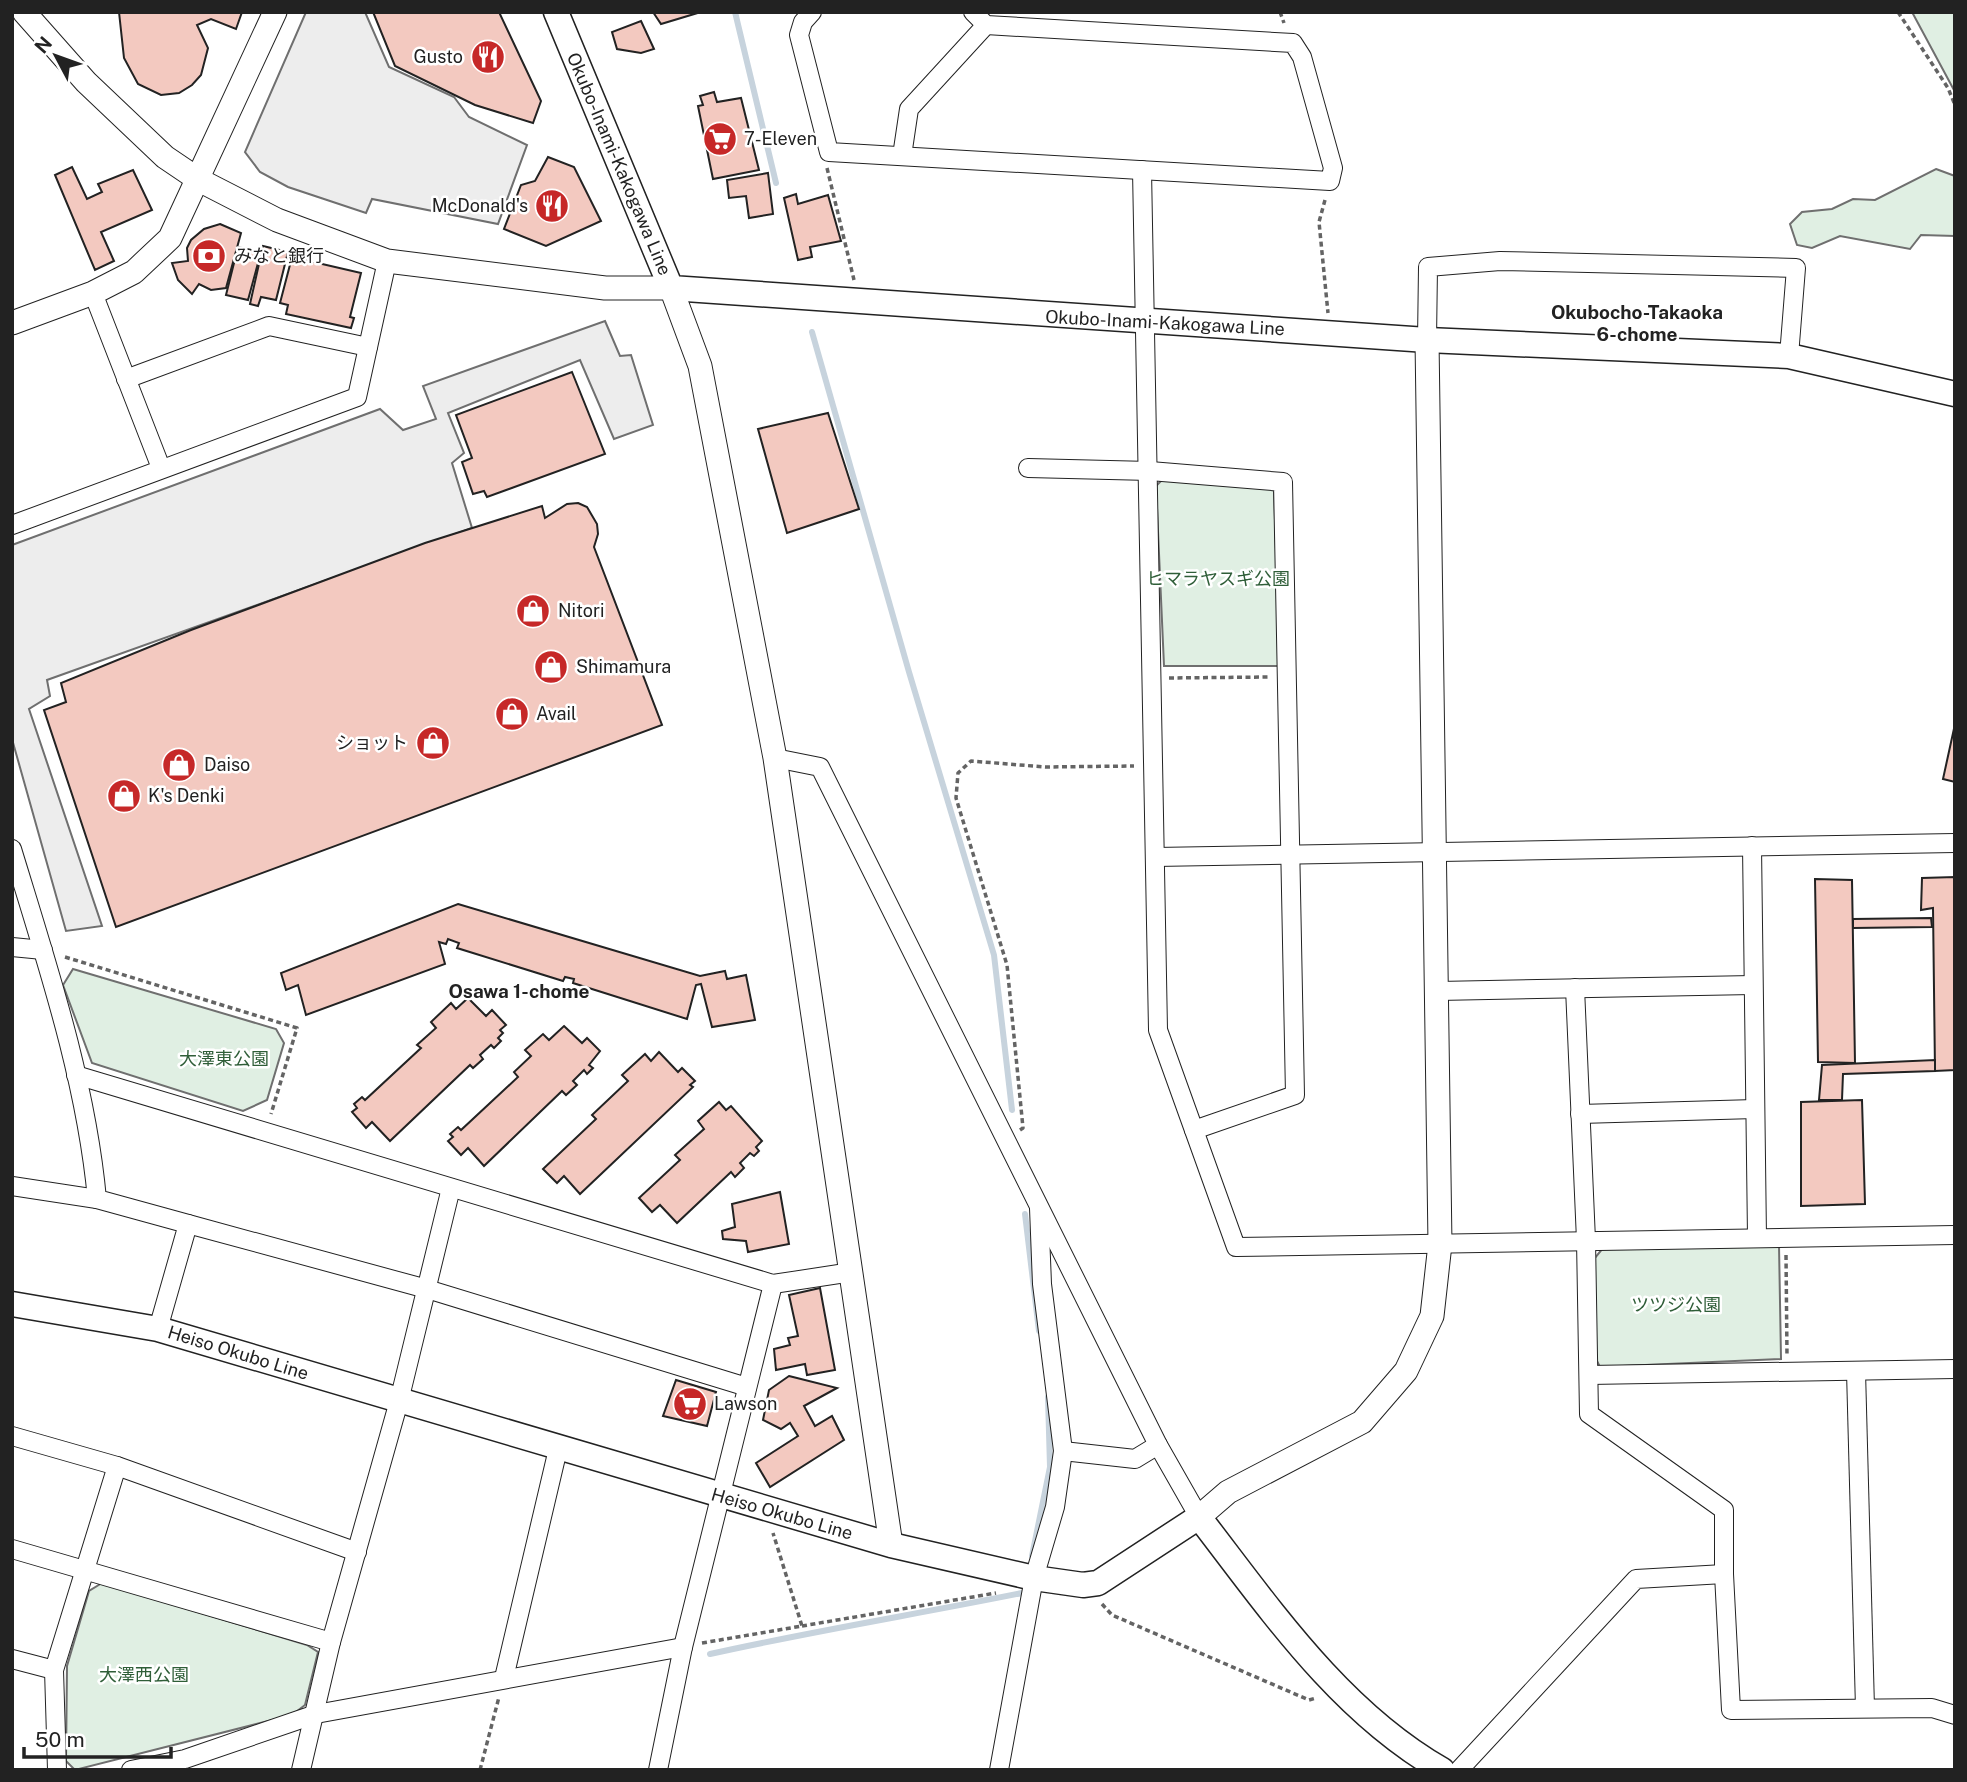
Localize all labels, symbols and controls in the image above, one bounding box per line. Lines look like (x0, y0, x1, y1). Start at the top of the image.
north arrow (21, 21, 91, 91)
text: N (30, 32, 56, 58)
restaurant icon: Gusto (469, 38, 507, 76)
place label: Gusto (414, 46, 463, 67)
street label: Okubo-Inami-Kakogawa Line (563, 49, 676, 278)
supermarket icon: 7-Eleven (701, 120, 739, 158)
place label: 7-Eleven (744, 128, 817, 149)
restaurant icon: McDonald's (533, 187, 571, 225)
place label: McDonald's (432, 195, 528, 216)
bank icon: みなと銀行 (190, 237, 228, 275)
place label: みなと銀行 (234, 245, 324, 266)
district label: Okubocho-Takaoka 6-chome (1551, 301, 1723, 345)
street label: Okubo-Inami-Kakogawa Line (1045, 306, 1285, 339)
park label: ヒマラヤスギ公園 (1146, 568, 1290, 589)
shop icon: Nitori (514, 592, 552, 630)
place label: Nitori (558, 600, 604, 621)
shop icon: Shimamura (532, 648, 570, 686)
place label: Shimamura (576, 656, 671, 677)
shop icon: Avail (493, 695, 531, 733)
place label: Avail (536, 703, 577, 724)
shop icon: ショット (414, 724, 452, 762)
place label: ショット (336, 732, 408, 753)
shop icon: Daiso (160, 746, 198, 784)
place label: Daiso (204, 754, 250, 775)
shop icon: K's Denki (105, 777, 143, 815)
place label: K's Denki (148, 785, 224, 806)
district label: Osawa 1-chome (449, 980, 589, 1002)
park label: 大澤東公園 (179, 1048, 269, 1069)
park label: ツツジ公園 (1631, 1294, 1721, 1315)
street label: Heiso Okubo Line (165, 1321, 311, 1384)
supermarket icon: Lawson (671, 1385, 709, 1423)
place label: Lawson (714, 1393, 777, 1414)
street label: Heiso Okubo Line (709, 1483, 855, 1544)
park label: 大澤西公園 (99, 1664, 189, 1685)
scale bar (24, 1716, 172, 1760)
text: 50 m (35, 1727, 85, 1752)

